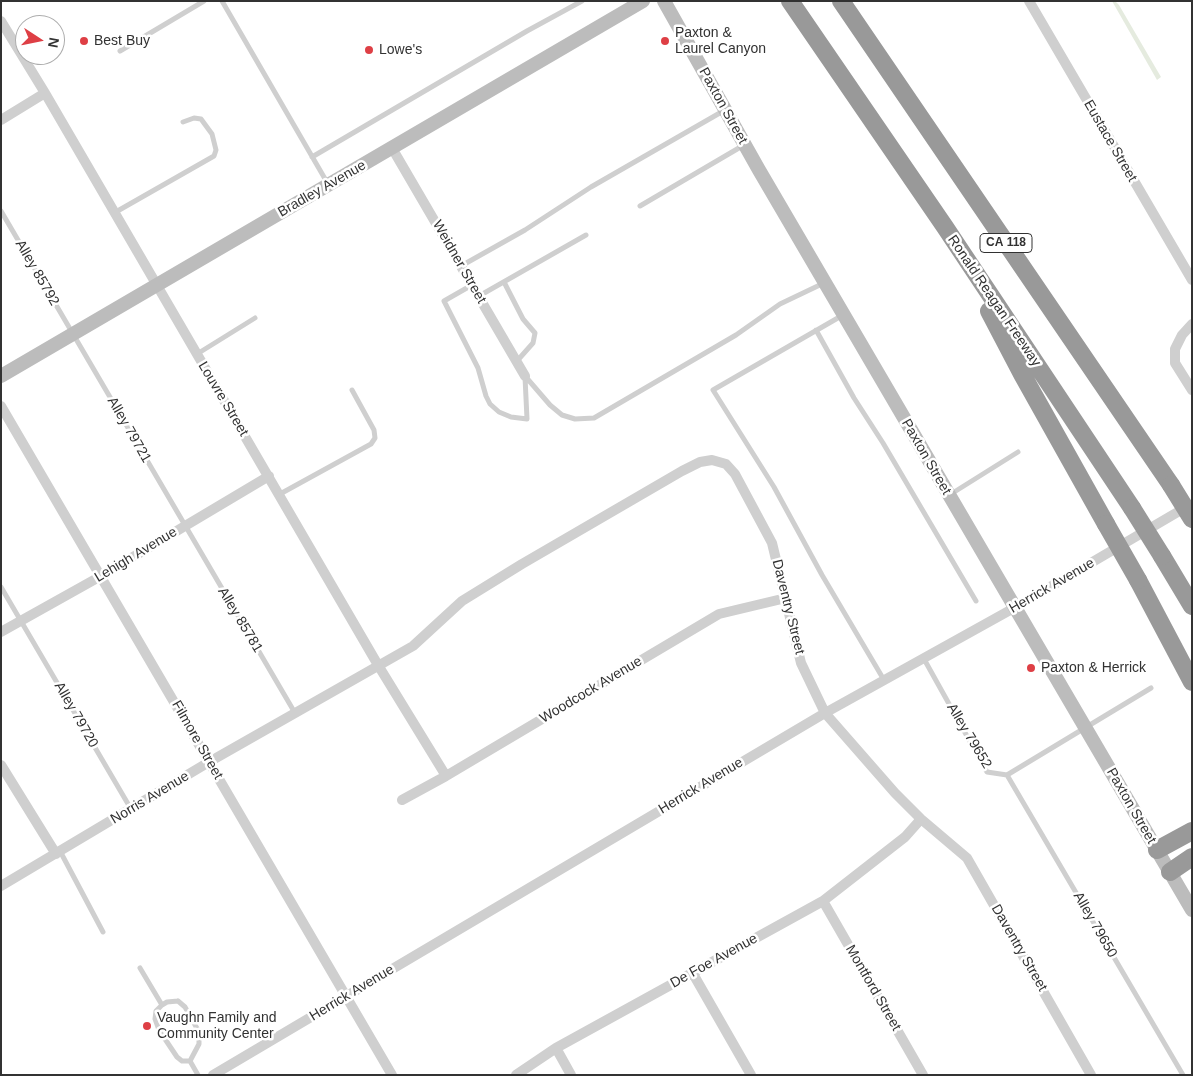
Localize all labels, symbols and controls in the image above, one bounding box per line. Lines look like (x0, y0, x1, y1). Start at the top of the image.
north arrow (15, 15, 65, 65)
place label: Paxton & Laurel Canyon (675, 25, 766, 58)
place label: Best Buy (94, 33, 150, 49)
marker: Best Buy (78, 35, 90, 47)
marker: Paxton & Laurel Canyon (659, 35, 671, 47)
text: N (45, 36, 63, 49)
place label: Lowe's (379, 42, 422, 58)
marker: Lowe's (363, 44, 375, 56)
street label: Paxton Street (695, 65, 751, 147)
street label: Eustace Street (1080, 97, 1140, 185)
street label: Bradley Avenue (275, 157, 369, 221)
street label: Weidner Street (428, 217, 490, 307)
street label: Ronald Reagan Freeway (944, 232, 1044, 370)
road number: CA 118 (980, 234, 1032, 252)
street label: Alley 85792 (11, 237, 63, 309)
street label: Louvre Street (194, 359, 252, 439)
street label: Alley 79721 (103, 394, 155, 466)
street label: Paxton Street (898, 416, 954, 498)
street label: Lehigh Avenue (92, 524, 180, 586)
street label: Herrick Avenue (1006, 555, 1098, 617)
street label: Daventry Street (768, 558, 808, 656)
street label: Alley 85781 (214, 584, 266, 656)
street label: Woodcock Avenue (537, 653, 645, 727)
place label: Paxton & Herrick (1041, 660, 1146, 676)
marker: Paxton & Herrick (1025, 662, 1037, 674)
street label: Alley 79720 (50, 679, 102, 751)
street label: Filmore Street (168, 698, 226, 782)
street label: Alley 79652 (943, 700, 995, 772)
street label: Herrick Avenue (656, 754, 746, 818)
street label: Paxton Street (1103, 765, 1159, 847)
street label: Norris Avenue (108, 768, 192, 828)
street label: Alley 79650 (1069, 889, 1121, 961)
street label: Daventry Street (987, 902, 1051, 994)
street label: De Foe Avenue (667, 930, 761, 992)
street label: Montford Street (842, 942, 904, 1034)
street label: Herrick Avenue (307, 961, 397, 1025)
place label: Vaughn Family and Community Center (157, 1010, 277, 1042)
marker: Vaughn Family and Community Center (141, 1020, 153, 1032)

